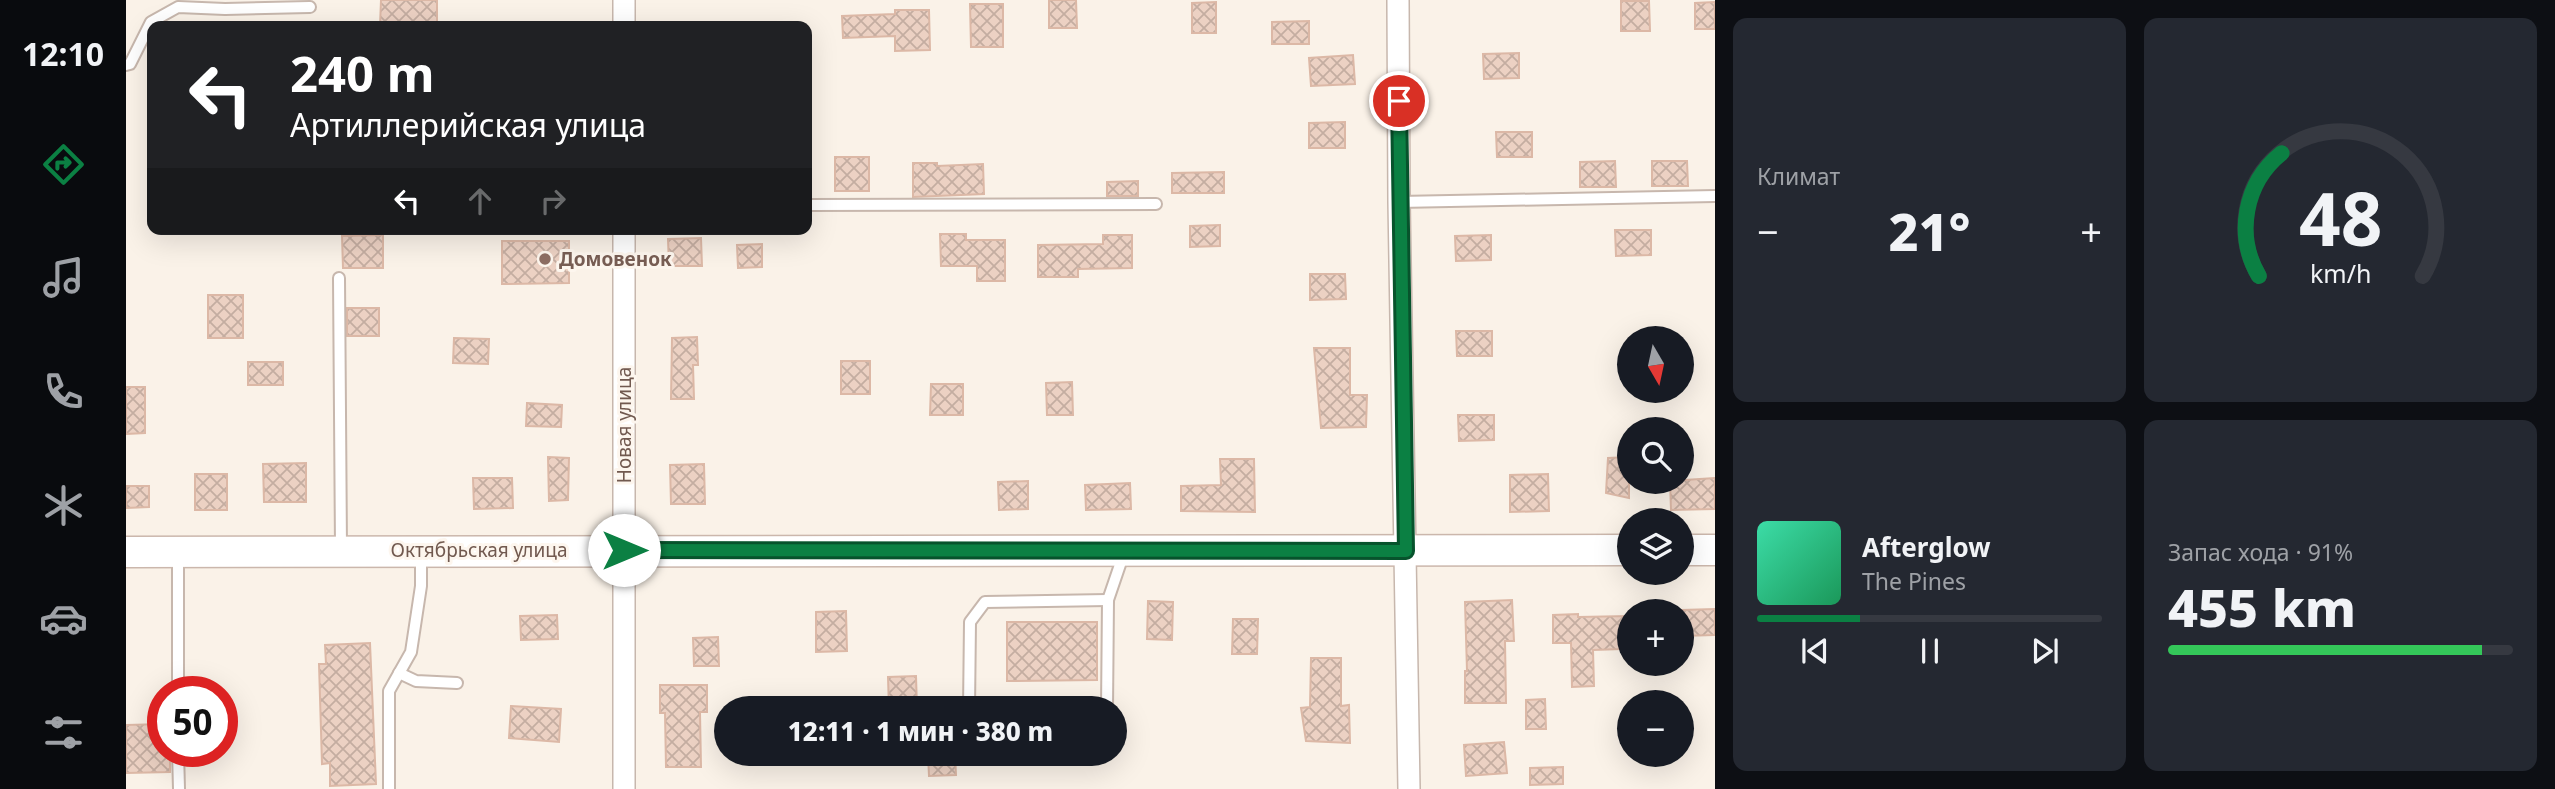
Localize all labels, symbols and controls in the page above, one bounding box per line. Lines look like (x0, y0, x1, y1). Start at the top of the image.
text: 12:10 (22, 32, 104, 75)
text: 240 m (290, 40, 435, 106)
icon: left (175, 49, 266, 140)
pin (1369, 71, 1429, 131)
icon: arrive (1380, 82, 1418, 120)
text: Артиллерийская улица (290, 103, 646, 146)
icon: directions (39, 140, 88, 189)
text: Климат (1757, 160, 1840, 192)
text: 48 (2299, 168, 2382, 267)
icon: left (388, 182, 426, 220)
icon: ahead (461, 182, 499, 220)
icon: right (534, 182, 572, 220)
text: 21° (1888, 195, 1971, 266)
text: − (1757, 205, 1779, 257)
text: + (2080, 205, 2102, 257)
place label: Домовенок (559, 246, 672, 272)
marker: Домовенок (537, 251, 553, 267)
icon: music (39, 253, 88, 302)
text: km/h (2310, 256, 2371, 290)
north arrow (1617, 326, 1694, 402)
map controls (1617, 326, 1694, 767)
icon: phone (39, 367, 88, 416)
street label: Новая улица (611, 367, 637, 483)
button: search (1617, 417, 1694, 494)
icon: climate (39, 481, 88, 530)
button: layers (1617, 508, 1694, 585)
position arrow (587, 513, 661, 587)
text: Afterglow (1862, 529, 1990, 565)
text: Запас хода · 91% (2168, 536, 2353, 568)
street label: Октябрьская улица (390, 537, 568, 563)
text: The Pines (1862, 565, 1966, 597)
text: 455 km (2168, 571, 2356, 642)
icon: car (39, 594, 88, 643)
button: + (1617, 599, 1694, 676)
icon: previous (1796, 632, 1834, 670)
icon: pause (1911, 632, 1949, 670)
icon: next (2026, 632, 2064, 670)
speed limit sign: 50 (147, 676, 238, 767)
button: − (1617, 690, 1694, 767)
icon: filters (39, 708, 88, 757)
text: 12:11 · 1 мин · 380 m (788, 713, 1053, 749)

